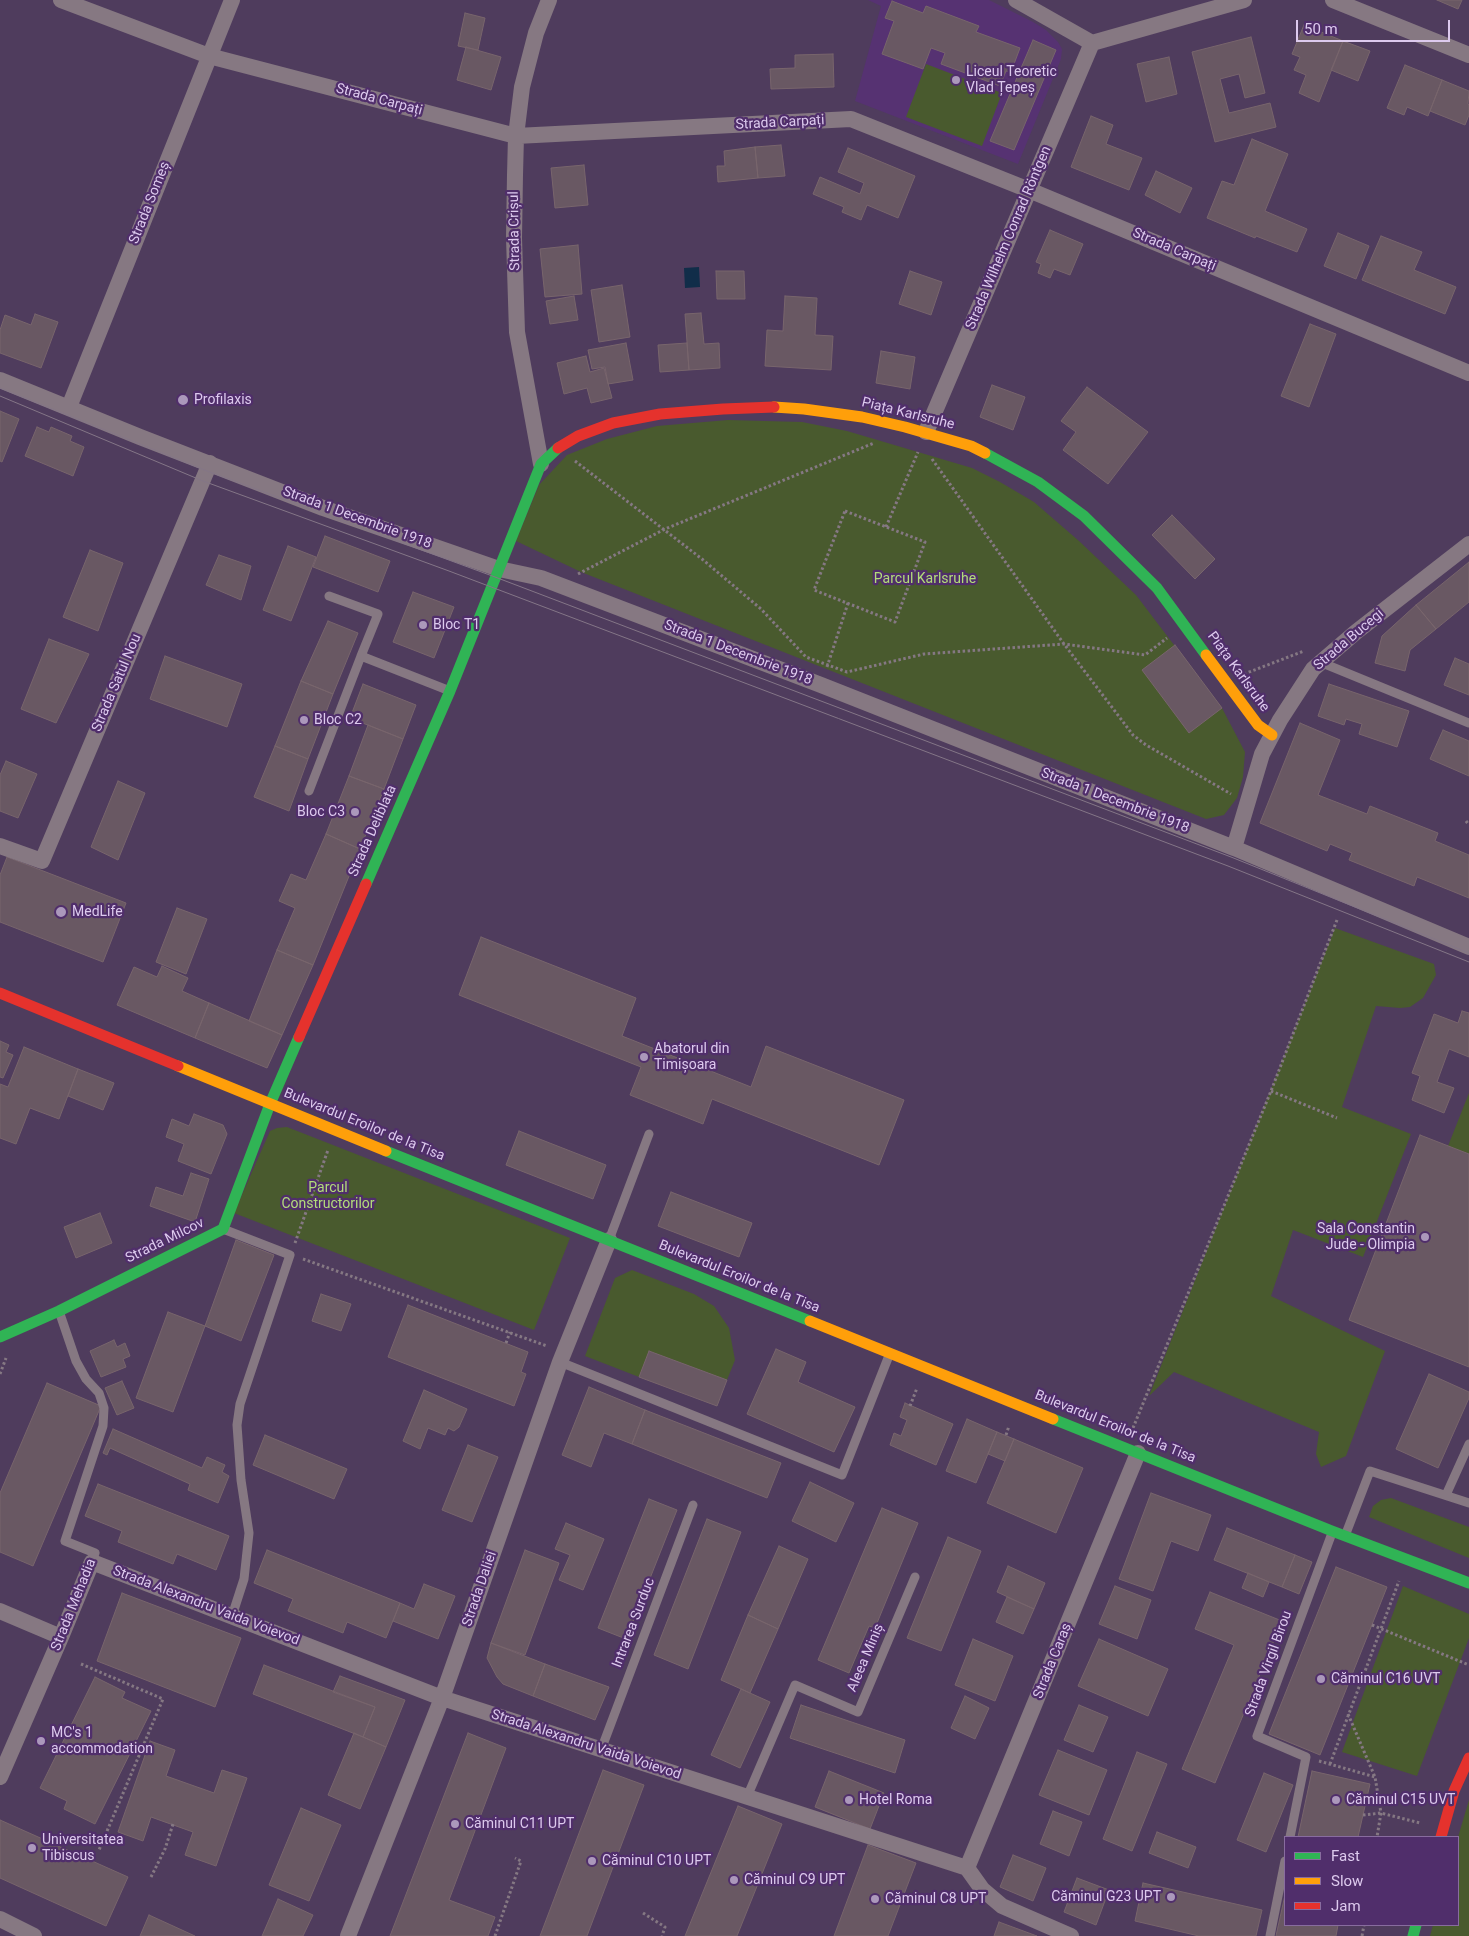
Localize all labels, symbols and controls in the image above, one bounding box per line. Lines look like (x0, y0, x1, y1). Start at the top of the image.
scale bar (1299, 10, 1453, 42)
text: 50 m (1304, 20, 1338, 38)
place label: Liceul Teoretic Vlad Țepeș (966, 64, 1057, 96)
marker: Liceul Teoretic Vlad Țepeș (950, 74, 962, 86)
street label: Strada Carpați (334, 80, 424, 120)
street label: Strada Carpați (735, 112, 825, 134)
street label: Strada Wilhelm Conrad Röntgen (963, 144, 1055, 332)
street label: Strada Someș (126, 159, 174, 247)
street label: Strada Crișul (506, 191, 524, 271)
street label: Strada Carpați (1130, 225, 1218, 275)
place label: Profilaxis (194, 392, 252, 408)
marker: Profilaxis (176, 393, 190, 407)
street label: Piața Karlsruhe (860, 394, 956, 434)
street label: Strada 1 Decembrie 1918 (280, 483, 434, 553)
park label: Parcul Karlsruhe (874, 571, 976, 587)
street label: Strada Bucegi (1310, 606, 1388, 674)
place label: Bloc T1 (433, 617, 480, 633)
street label: Strada 1 Decembrie 1918 (662, 617, 814, 689)
marker: Bloc T1 (417, 619, 429, 631)
street label: Piața Karlsruhe (1203, 629, 1273, 715)
street label: Strada Satul Nou (89, 632, 145, 734)
place label: Bloc C2 (314, 712, 362, 728)
marker: Bloc C2 (298, 714, 310, 726)
street label: Strada 1 Decembrie 1918 (1039, 765, 1191, 837)
street label: Strada Deliblata (345, 783, 401, 879)
place label: Bloc C3 (297, 804, 345, 820)
marker: Bloc C3 (349, 806, 361, 818)
place label: MedLife (72, 904, 123, 920)
marker: MedLife (54, 905, 68, 919)
place label: Abatorul din Timișoara (654, 1041, 729, 1074)
marker: Abatorul din Timișoara (638, 1051, 650, 1063)
street label: Bulevardul Eroilor de la Tisa (281, 1085, 447, 1165)
park label: Parcul Constructorilor (281, 1180, 375, 1212)
street label: Strada Milcov (123, 1215, 207, 1267)
place label: Sala Constantin Jude - Olimpia (1317, 1221, 1415, 1254)
marker: Sala Constantin Jude - Olimpia (1419, 1231, 1431, 1243)
street label: Bulevardul Eroilor de la Tisa (656, 1237, 822, 1317)
street label: Bulevardul Eroilor de la Tisa (1032, 1387, 1198, 1467)
street label: Strada Daliei (459, 1549, 501, 1629)
street label: Strada Mehadia (48, 1556, 100, 1654)
street label: Strada Alexandru Vaida Voievod (110, 1563, 302, 1649)
street label: Intrarea Surduc (609, 1576, 659, 1670)
street label: Strada Virgil Birou (1242, 1609, 1296, 1719)
street label: Aleea Miniș (844, 1621, 888, 1695)
street label: Strada Caraș (1030, 1621, 1076, 1701)
place label: Căminul C16 UVT (1331, 1671, 1440, 1687)
marker: Căminul C16 UVT (1315, 1673, 1327, 1685)
street label: Strada Alexandru Vaida Voievod (489, 1706, 683, 1784)
place label: MC's 1 accommodation (51, 1725, 153, 1758)
marker: MC's 1 accommodation (35, 1735, 47, 1747)
place label: Hotel Roma (859, 1792, 932, 1808)
place label: Căminul C15 UVT (1346, 1792, 1455, 1808)
marker: Hotel Roma (843, 1794, 855, 1806)
marker: Căminul C15 UVT (1330, 1794, 1342, 1806)
place label: Căminul C11 UPT (465, 1816, 574, 1832)
marker: Căminul C11 UPT (449, 1818, 461, 1830)
place label: Universitatea Tibiscus (42, 1832, 124, 1864)
legend (1284, 1836, 1459, 1926)
marker: Universitatea Tibiscus (26, 1842, 38, 1854)
text: Fast (1331, 1847, 1360, 1865)
place label: Căminul C10 UPT (602, 1853, 711, 1869)
marker: Căminul C10 UPT (586, 1855, 598, 1867)
place label: Căminul C9 UPT (744, 1872, 845, 1888)
text: Slow (1331, 1872, 1363, 1890)
marker: Căminul C9 UPT (728, 1874, 740, 1886)
place label: Căminul G23 UPT (1051, 1889, 1161, 1905)
place label: Căminul C8 UPT (885, 1891, 986, 1907)
marker: Căminul G23 UPT (1165, 1891, 1177, 1903)
marker: Căminul C8 UPT (869, 1893, 881, 1905)
text: Jam (1331, 1897, 1361, 1915)

